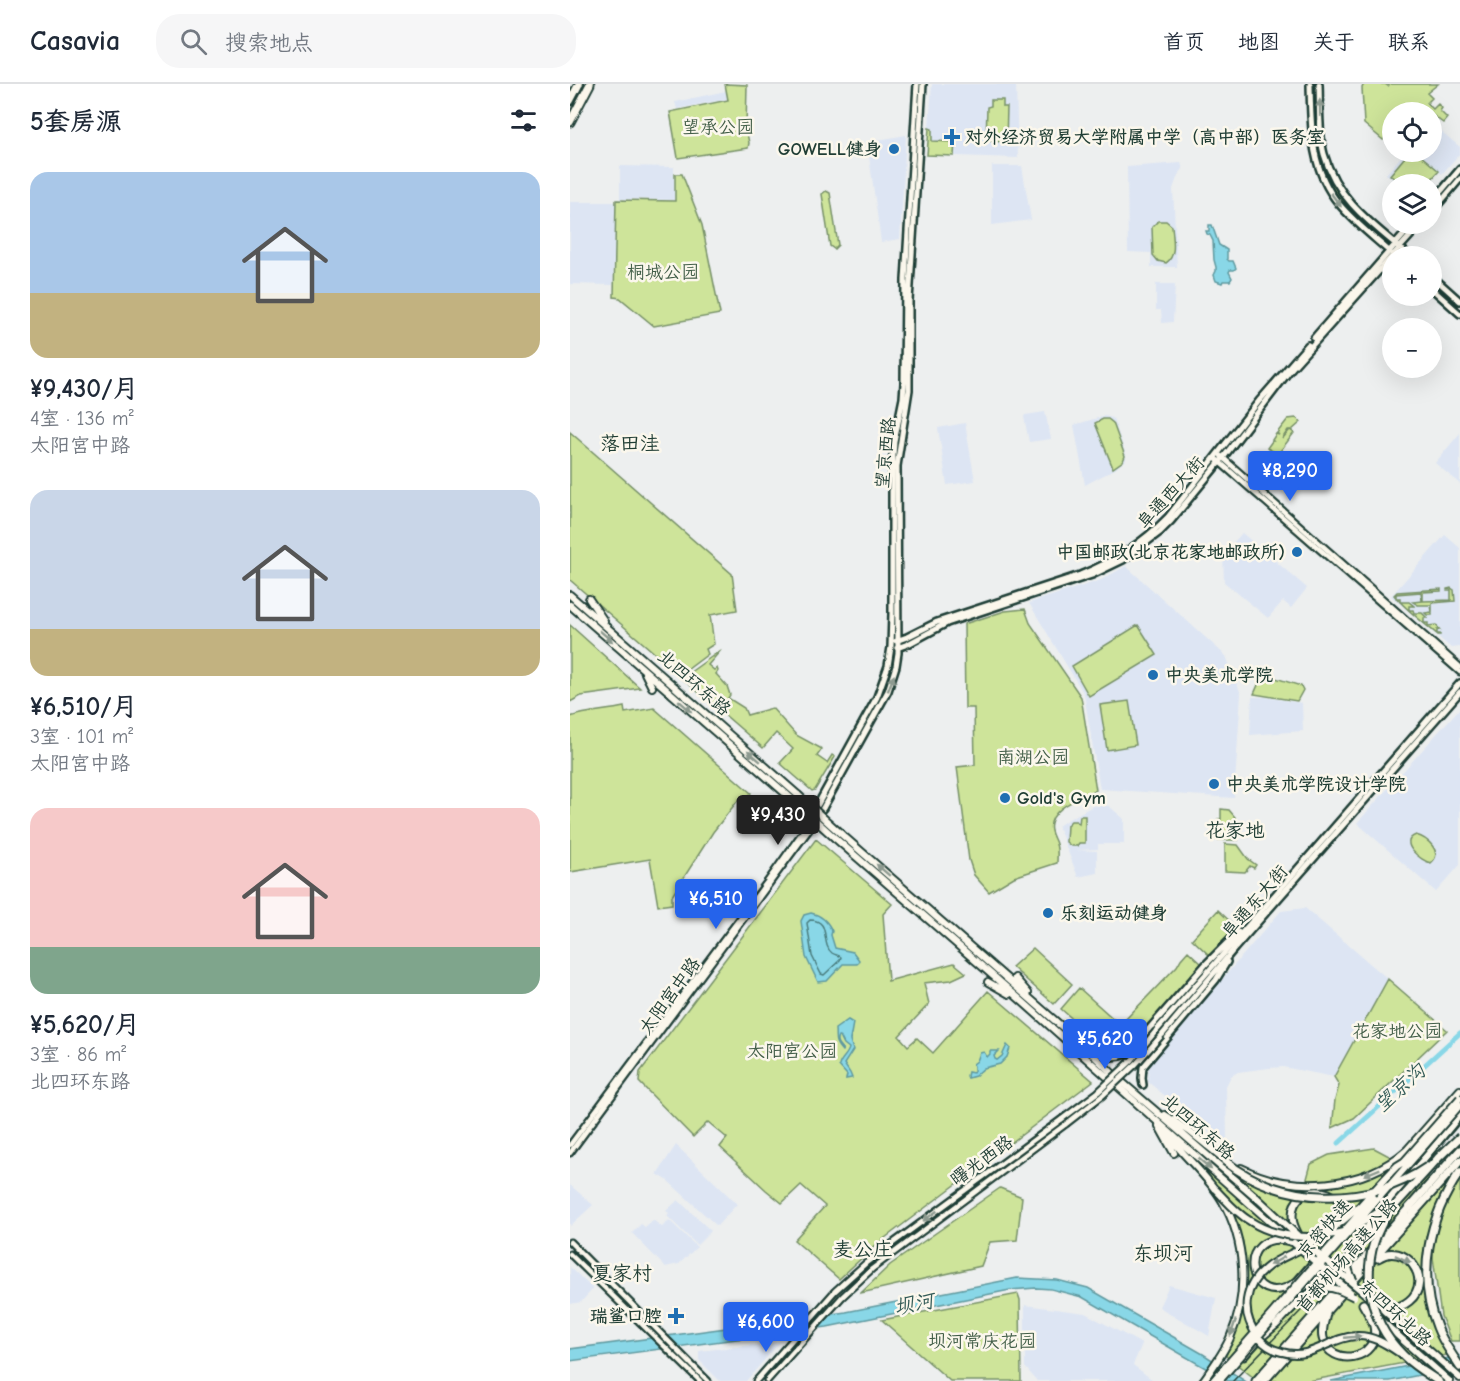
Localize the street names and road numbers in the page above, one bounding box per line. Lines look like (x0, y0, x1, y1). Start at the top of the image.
street label: 望京西路 (872, 416, 900, 490)
street label: 阜通西大街 (1133, 453, 1209, 533)
street label: 北四环东路 (653, 646, 735, 720)
street label: 阜通东大街 (1218, 861, 1292, 943)
street label: 太阳宫中路 (635, 953, 705, 1039)
street label: 北四环东路 (1157, 1090, 1239, 1164)
street label: 曙光西路 (947, 1131, 1017, 1191)
street label: 首都机场高速公路 (1292, 1195, 1402, 1317)
street label: 京密快速 (1293, 1195, 1357, 1263)
street label: 东四环北路 (1355, 1275, 1435, 1351)

